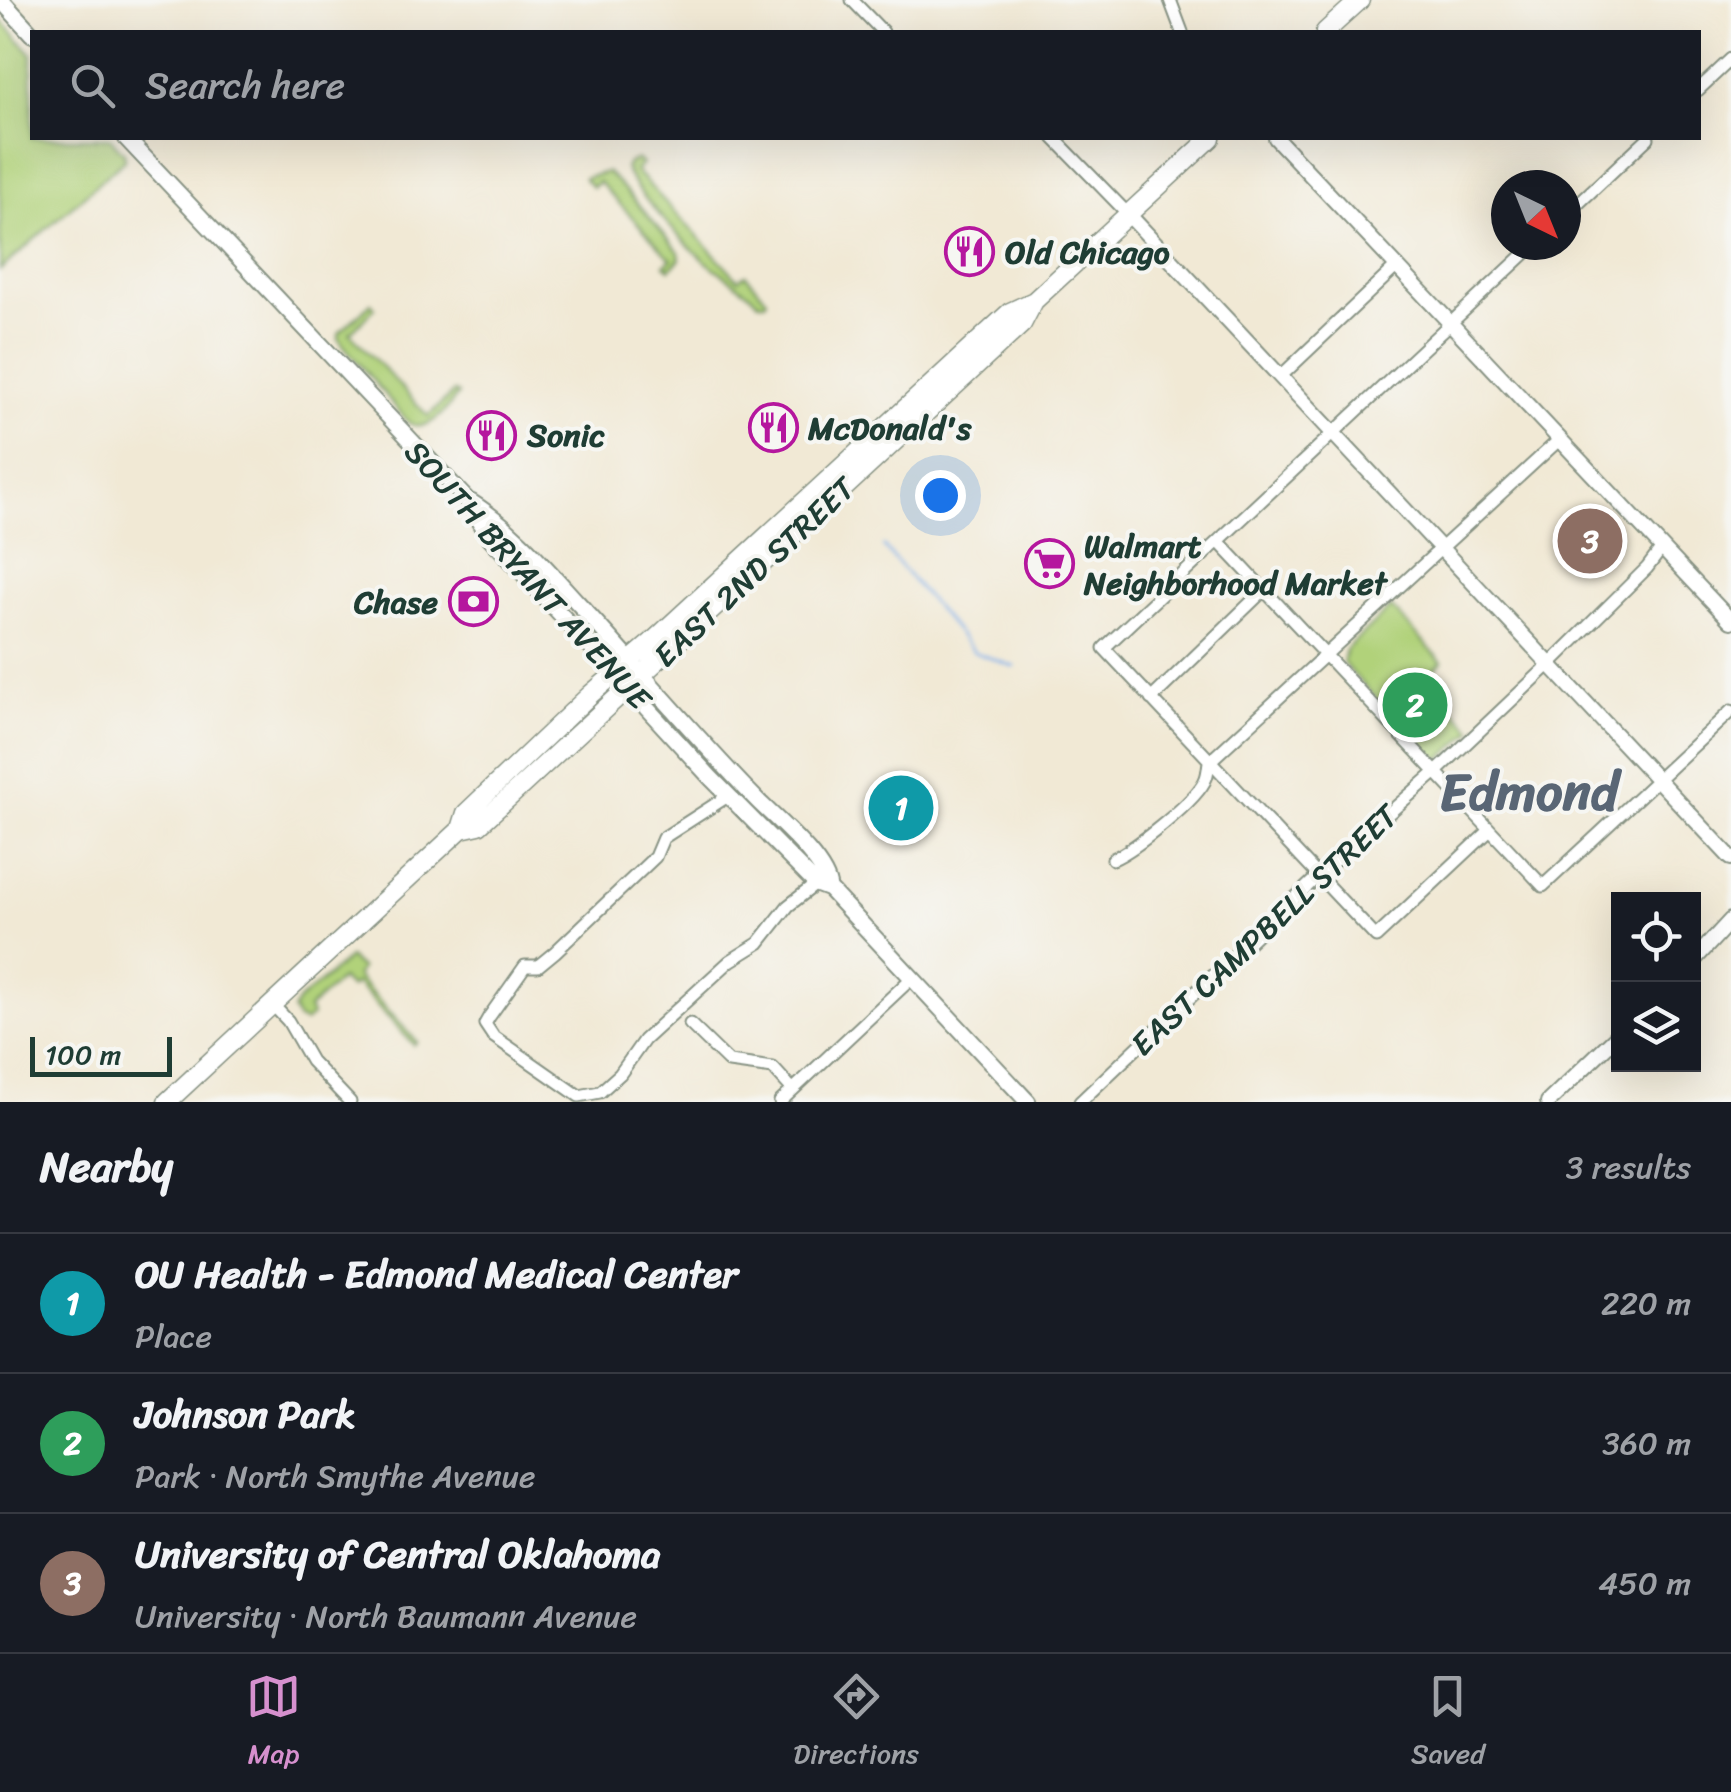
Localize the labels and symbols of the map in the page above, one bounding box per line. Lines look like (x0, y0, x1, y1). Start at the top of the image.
north arrow (1491, 170, 1581, 260)
place label: Old Chicago (1005, 224, 1170, 281)
restaurant icon: Old Chicago (944, 226, 996, 278)
place label: McDonald's (807, 400, 973, 457)
restaurant icon: McDonald's (747, 402, 799, 454)
place label: Sonic (526, 407, 605, 464)
restaurant icon: Sonic (466, 409, 518, 461)
street label: SOUTH BRYANT AVENUE (390, 427, 667, 726)
street label: EAST 2ND STREET (640, 461, 870, 682)
your location (915, 470, 966, 521)
pin: 3 (1558, 504, 1622, 578)
place label: Walmart Neighborhood Market (1083, 518, 1389, 612)
supermarket icon: Walmart Neighborhood Market (1023, 538, 1075, 590)
place label: Chase (353, 574, 439, 631)
bank icon: Chase (447, 576, 499, 628)
pin: 2 (1382, 668, 1448, 742)
district label: Edmond (1440, 747, 1623, 839)
pin: 1 (868, 770, 934, 846)
street label: EAST CAMPBELL STREET (1117, 789, 1414, 1071)
scale bar (30, 1032, 172, 1076)

